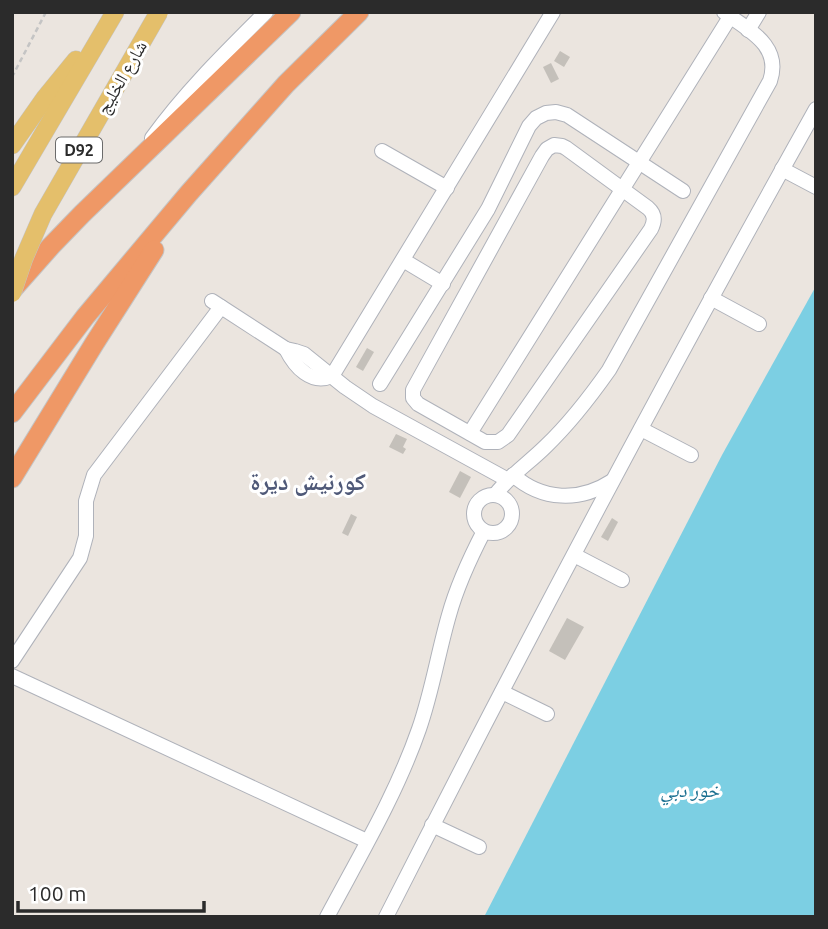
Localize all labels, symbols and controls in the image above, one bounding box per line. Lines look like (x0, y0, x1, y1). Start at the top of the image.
street label: شارع الخليج (92, 37, 153, 119)
road number: D92 (56, 138, 102, 162)
district label: كورنيش ديرة (250, 468, 366, 496)
water label: خور دبي (661, 779, 720, 806)
scale bar (18, 870, 203, 914)
text: 100 m (28, 881, 86, 905)

